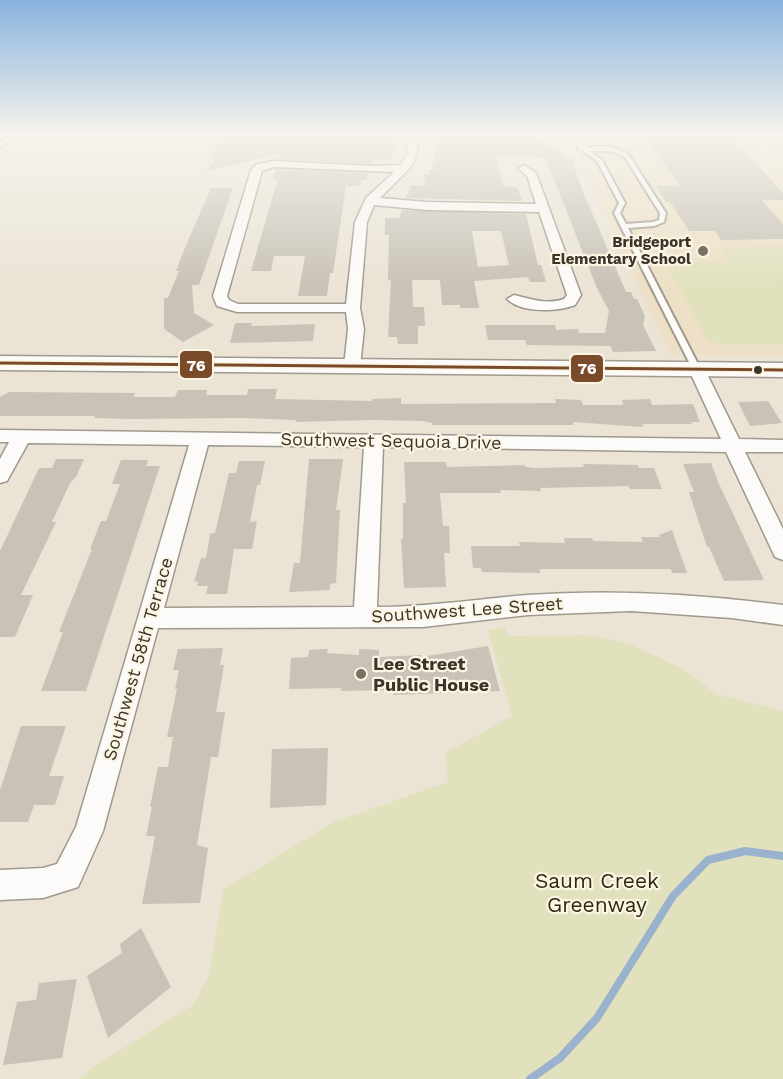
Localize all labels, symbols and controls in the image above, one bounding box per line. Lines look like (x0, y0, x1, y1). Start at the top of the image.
place label: Bridgeport Elementary School (551, 233, 691, 268)
marker: Bridgeport Elementary School (696, 244, 710, 258)
line badge: 76 (179, 350, 213, 379)
line badge: 76 (570, 354, 604, 383)
text: 76 (186, 356, 206, 375)
text: 76 (577, 359, 597, 378)
unlabelled marker (752, 364, 764, 376)
street label: Southwest Sequoia Drive (280, 428, 502, 453)
street label: Southwest 58th Terrace (98, 555, 177, 763)
street label: Southwest Lee Street (371, 592, 564, 627)
place label: Lee Street Public House (373, 653, 489, 695)
marker: Lee Street Public House (354, 667, 368, 681)
park label: Saum Creek Greenway (535, 868, 659, 917)

